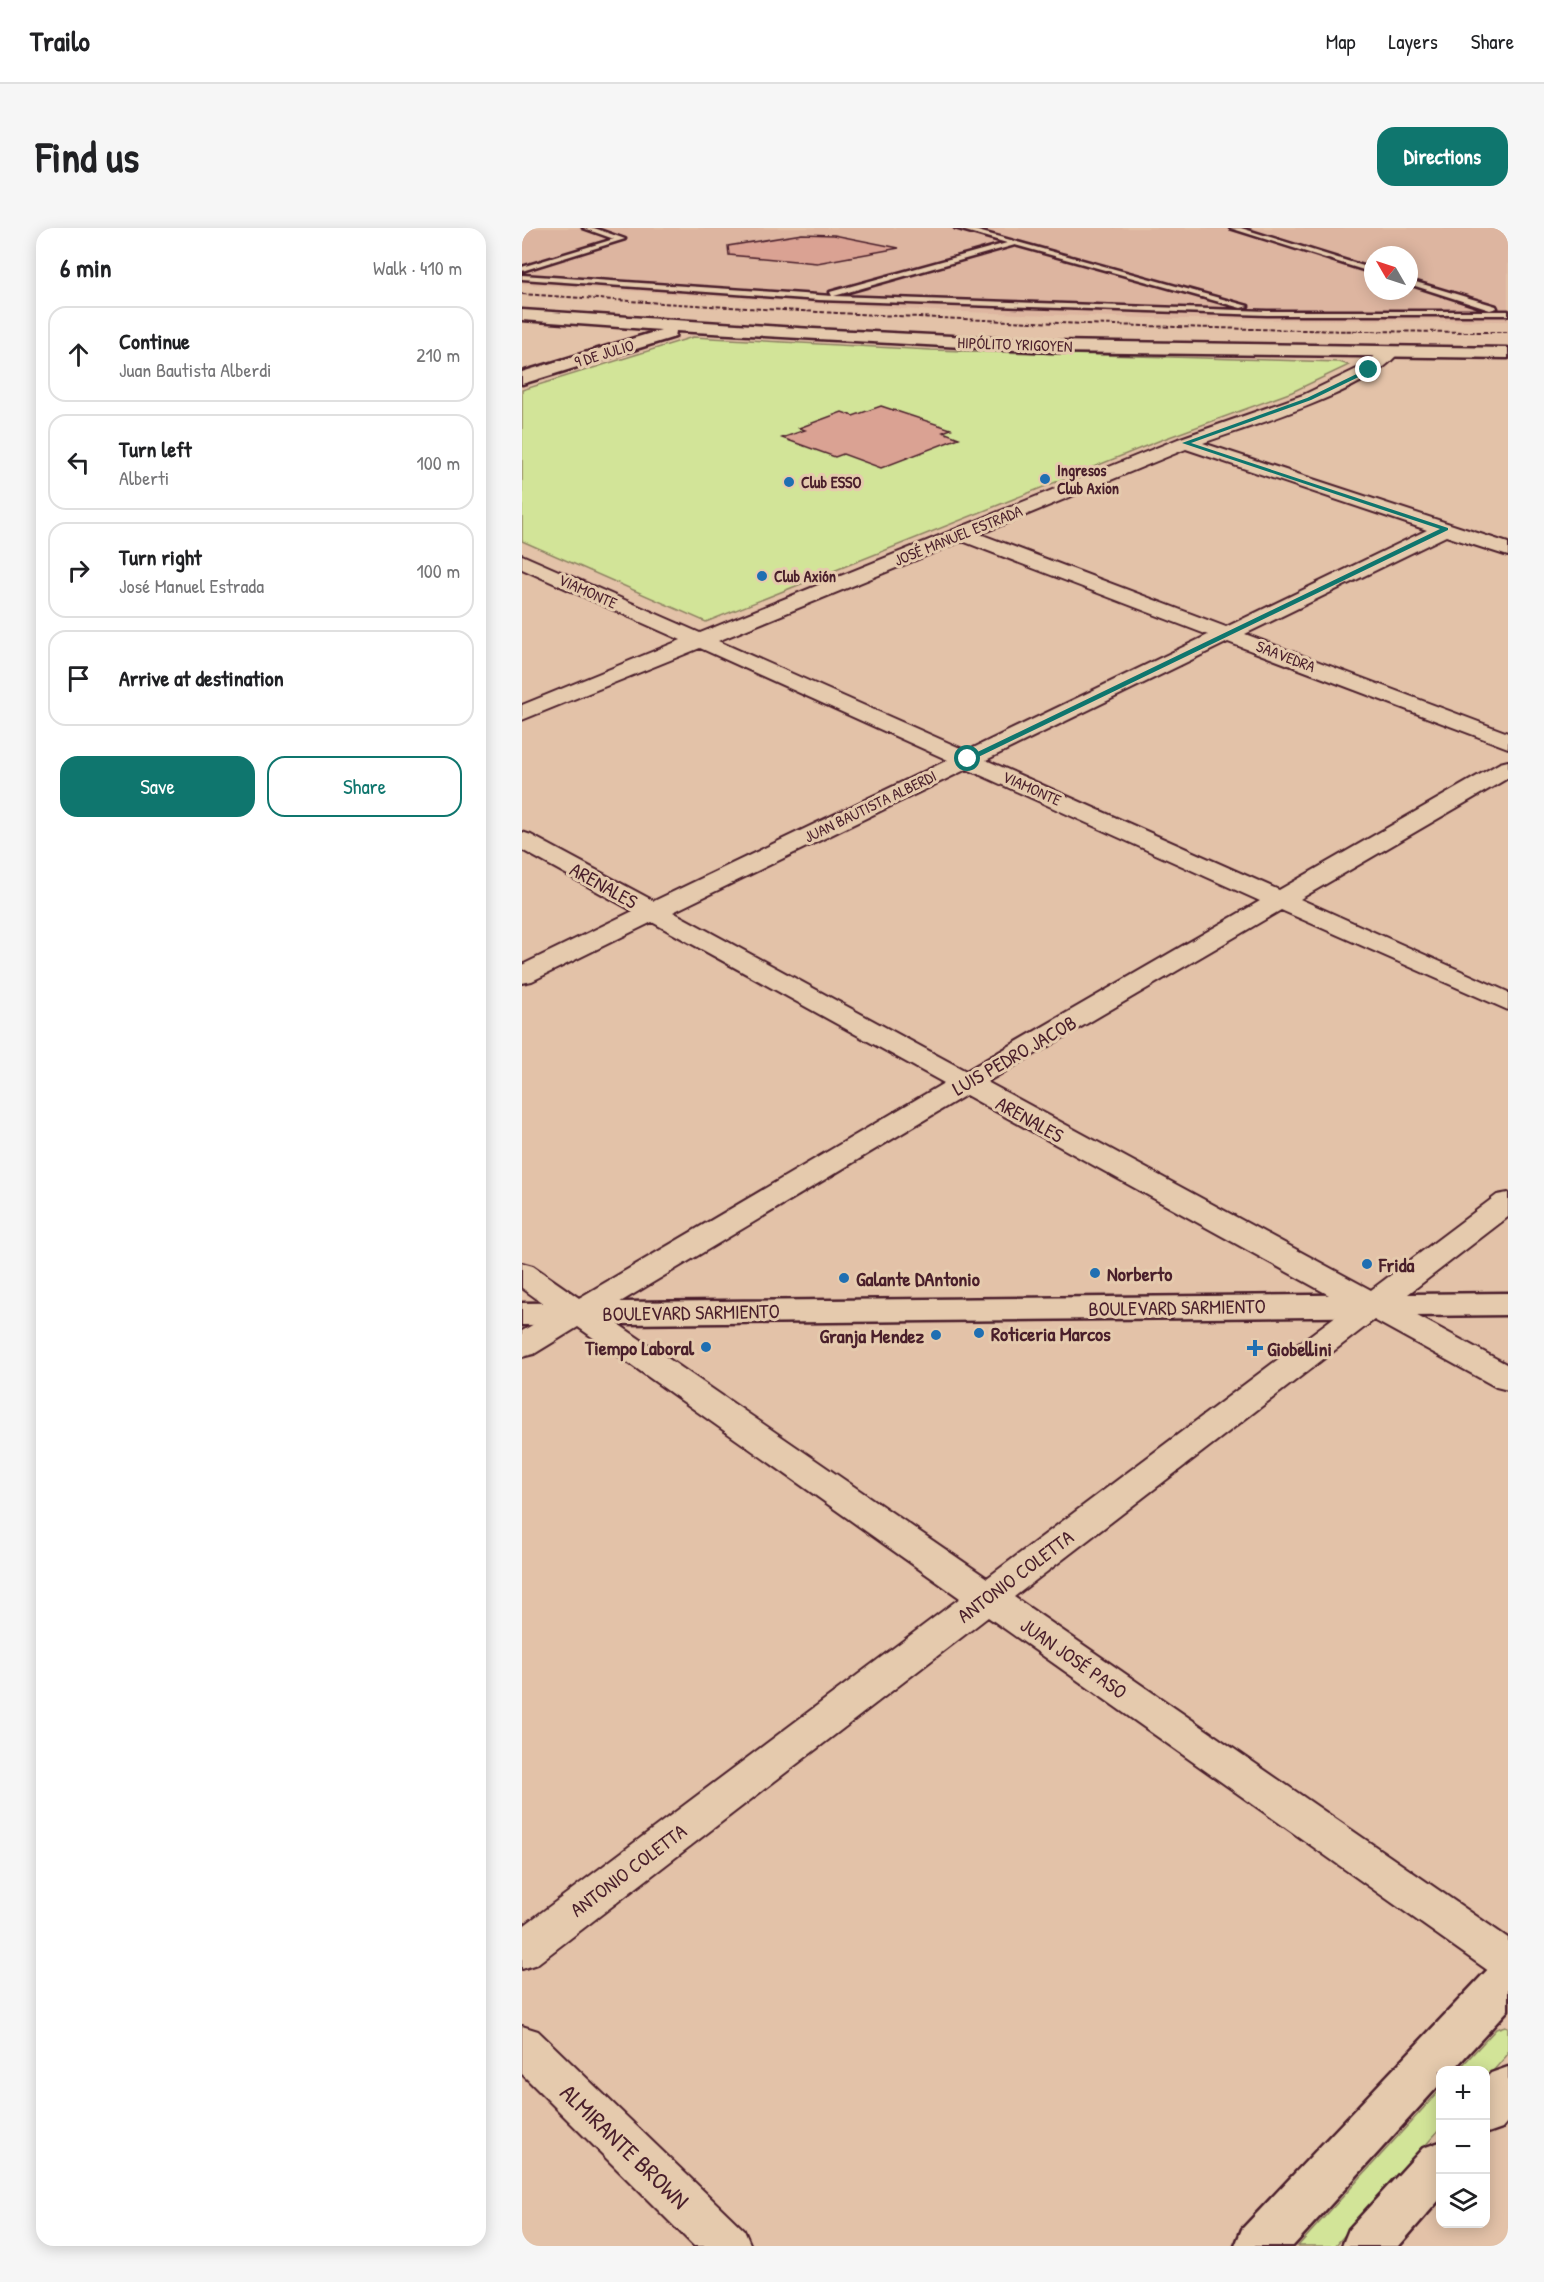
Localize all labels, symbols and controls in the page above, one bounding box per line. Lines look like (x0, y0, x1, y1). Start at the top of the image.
text: Trailo (30, 22, 90, 60)
text: Map (1326, 27, 1355, 56)
text: Layers (1388, 27, 1438, 56)
text: Share (1471, 27, 1514, 56)
button: Directions (1377, 127, 1508, 186)
text: Find us (36, 128, 139, 185)
north arrow (1364, 246, 1418, 300)
text: 6 min (60, 250, 112, 285)
text: Walk · 410 m (373, 254, 462, 281)
text: Continue (119, 326, 190, 356)
street label: HIPÓLITO YRIGOYEN (957, 331, 1073, 357)
street label: 9 DE JULIO (572, 333, 637, 372)
icon: ahead (62, 338, 95, 371)
text: 210 m (416, 341, 460, 368)
text: Juan Bautista Alberdi (119, 356, 272, 383)
route end (1355, 356, 1381, 382)
text: Turn left (119, 434, 192, 464)
icon: left (62, 446, 95, 479)
text: 100 m (417, 449, 460, 476)
place label: Ingresos Club Axion (1057, 459, 1119, 499)
text: Alberti (119, 464, 169, 491)
place label: Club ESSO (801, 471, 861, 493)
marker: Ingresos Club Axion (1038, 472, 1052, 486)
marker: Club ESSO (782, 475, 796, 489)
street label: JOSÉ MANUEL ESTRADA (891, 499, 1026, 571)
text: Turn right (119, 542, 202, 572)
icon: right (62, 554, 95, 587)
text: 100 m (417, 557, 460, 584)
place label: Club Axión (774, 565, 836, 587)
street label: VIAMONTE (555, 568, 621, 614)
marker: Club Axión (755, 569, 769, 583)
text: José Manuel Estrada (119, 572, 264, 599)
street label: SAAVEDRA (1253, 635, 1319, 677)
icon: arrive (62, 662, 95, 695)
text: Arrive at destination (119, 663, 284, 693)
route start (954, 745, 980, 771)
button: Save (60, 756, 255, 817)
button: Share (267, 756, 462, 817)
street label: JUAN BAUTISTA ALBERDI (800, 764, 940, 848)
street label: VIAMONTE (999, 765, 1065, 811)
street label: ARENALES (565, 855, 643, 915)
street label: LUIS PEDRO JACOB (947, 1009, 1081, 1101)
street label: ARENALES (991, 1089, 1069, 1149)
place label: Frida (1378, 1251, 1414, 1278)
marker: Frida (1360, 1257, 1374, 1271)
place label: Norberto (1107, 1260, 1172, 1287)
place label: Galante DAntonio (856, 1265, 980, 1292)
marker: Norberto (1088, 1266, 1102, 1280)
marker: Galante DAntonio (837, 1271, 851, 1285)
street label: BOULEVARD SARMIENTO (1088, 1292, 1266, 1322)
street label: BOULEVARD SARMIENTO (602, 1297, 780, 1327)
place label: Roticeria Marcos (991, 1320, 1111, 1347)
place label: Granja Mendez (819, 1322, 924, 1349)
marker: Roticeria Marcos (972, 1326, 986, 1340)
marker: Granja Mendez (929, 1328, 943, 1342)
place label: Tiempo Laboral (584, 1334, 695, 1362)
place label: Giobellini (1267, 1335, 1332, 1362)
marker: Tiempo Laboral (699, 1340, 713, 1354)
marker: Giobellini (1248, 1341, 1262, 1355)
street label: ANTONIO COLETTA (951, 1523, 1079, 1629)
street label: JUAN JOSÉ PASO (1015, 1611, 1133, 1705)
street label: ANTONIO COLETTA (564, 1817, 692, 1923)
map controls (1436, 2066, 1490, 2228)
button: + (1436, 2066, 1490, 2120)
street label: ALMIRANTE BROWN (554, 2076, 696, 2216)
button: − (1436, 2120, 1490, 2174)
button: layers (1436, 2174, 1490, 2228)

